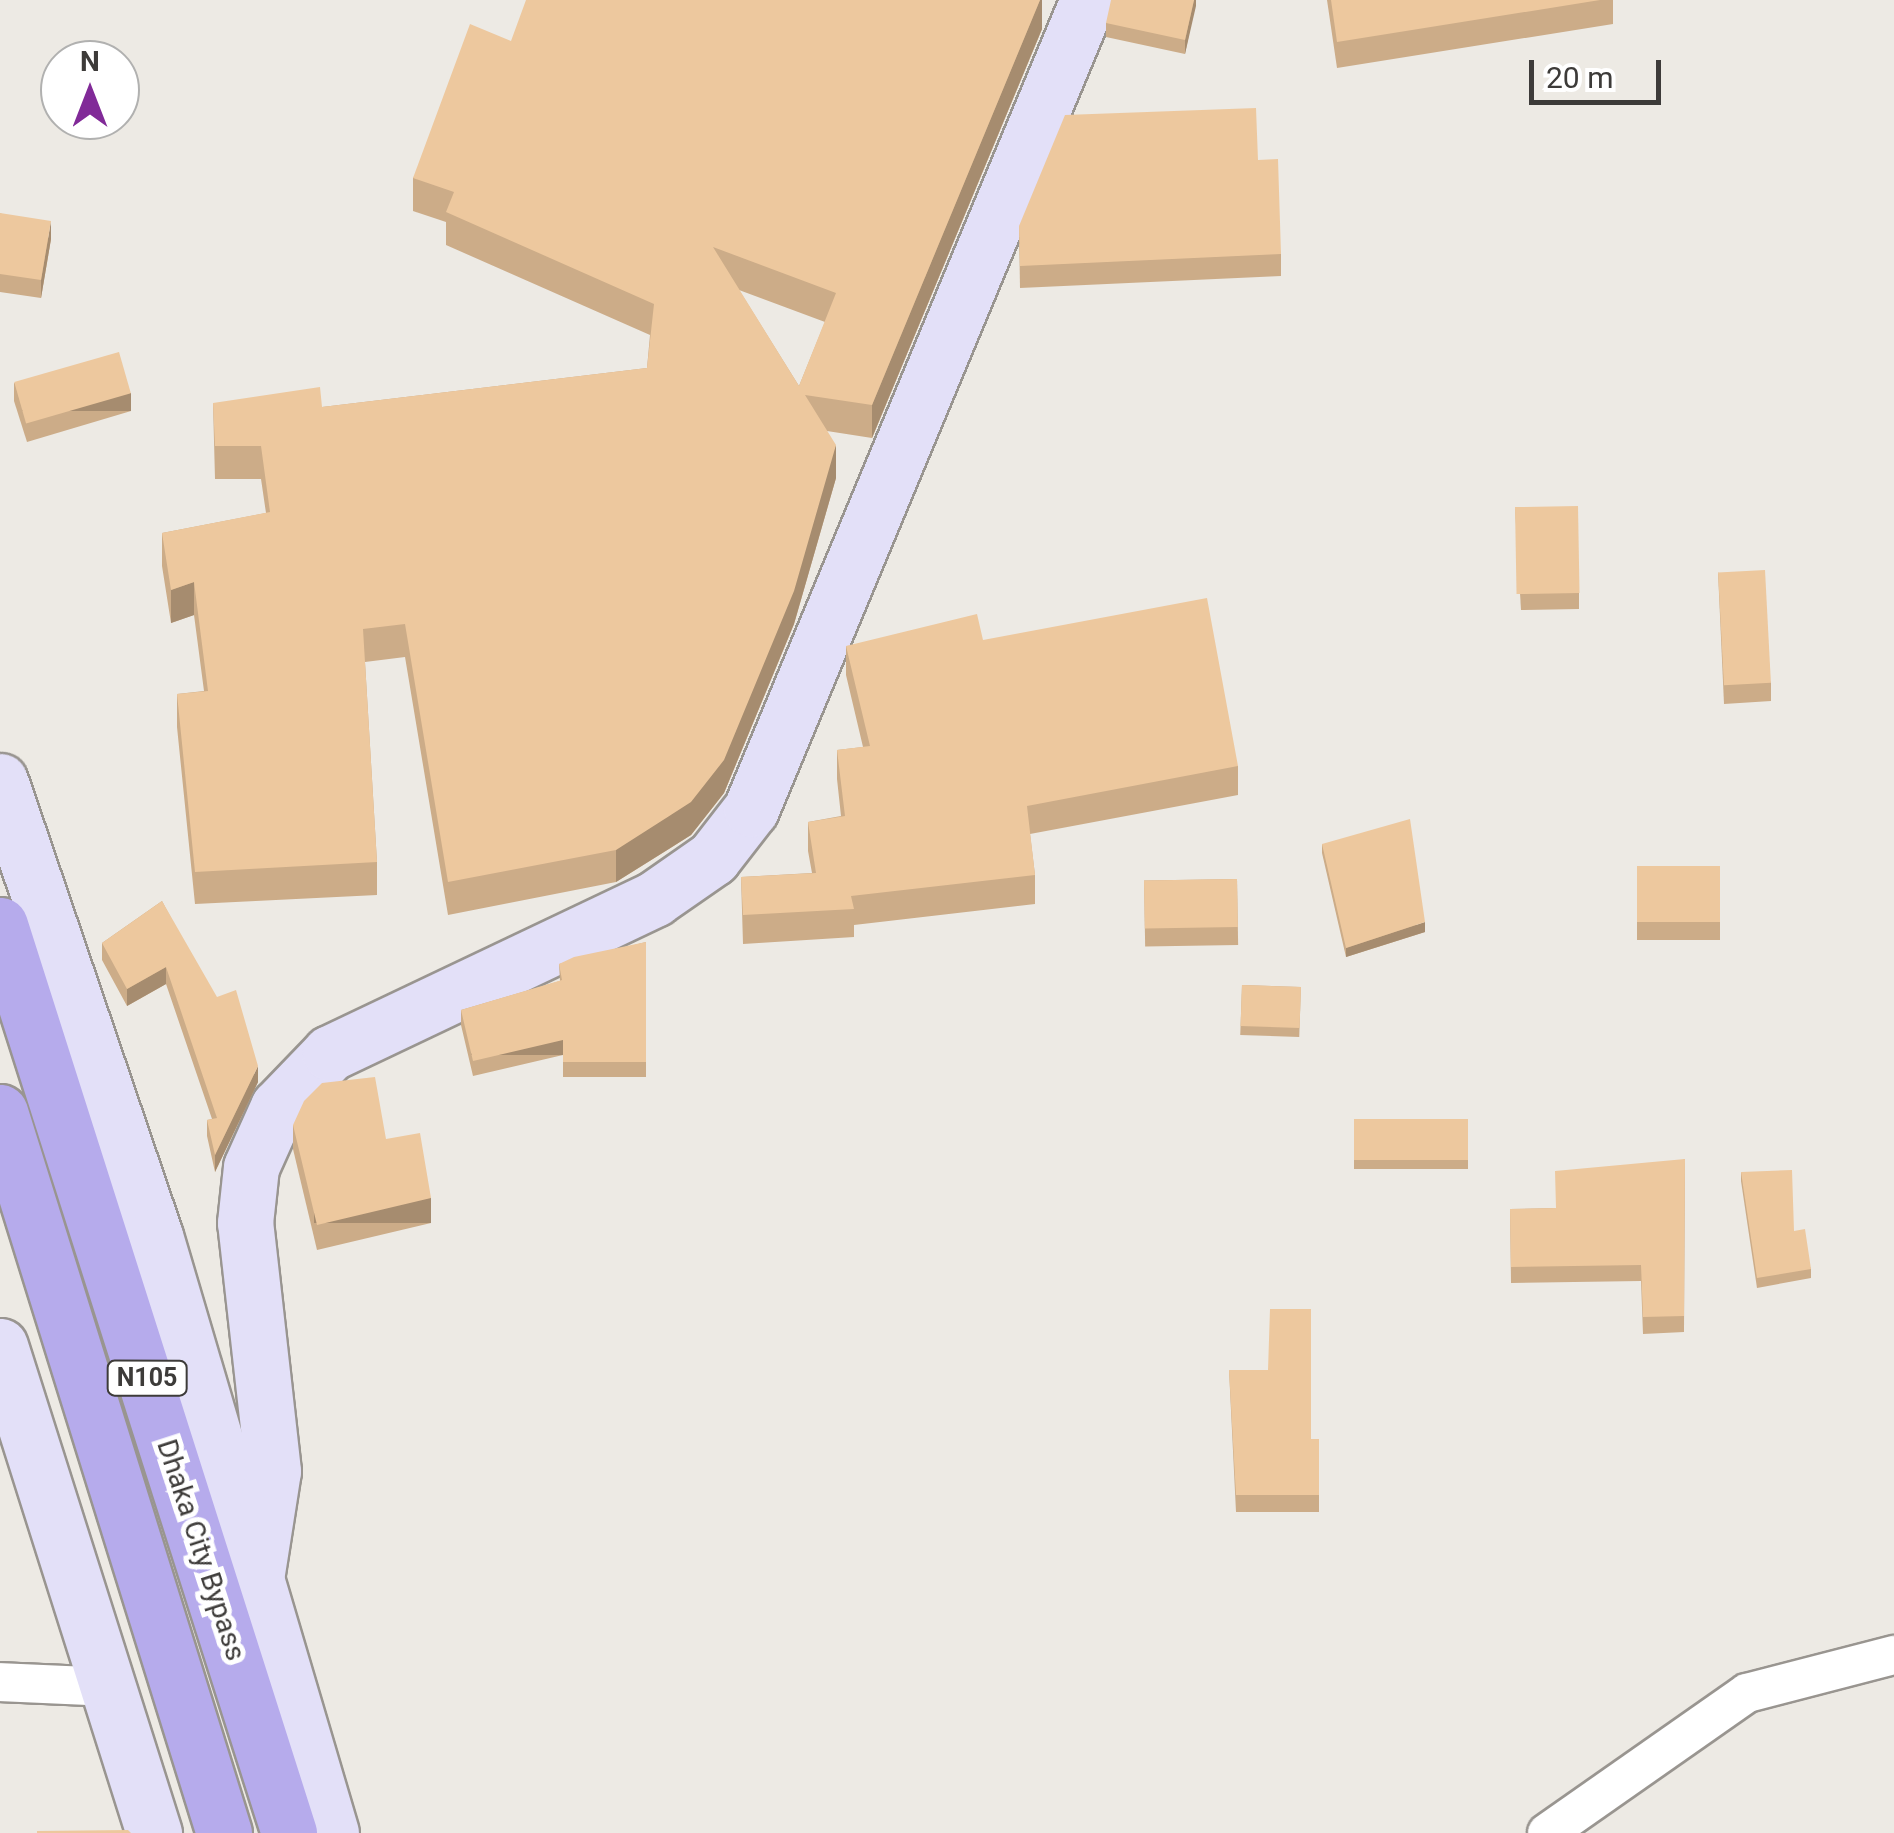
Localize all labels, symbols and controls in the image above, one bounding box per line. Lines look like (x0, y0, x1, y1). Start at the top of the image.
north arrow (40, 40, 140, 140)
scale bar (1534, 40, 1666, 102)
text: N (80, 45, 100, 78)
text: 20 m (1546, 60, 1613, 95)
road number: N105 (104, 1358, 190, 1398)
street label: Dhaka City Bypass (149, 1435, 253, 1665)

